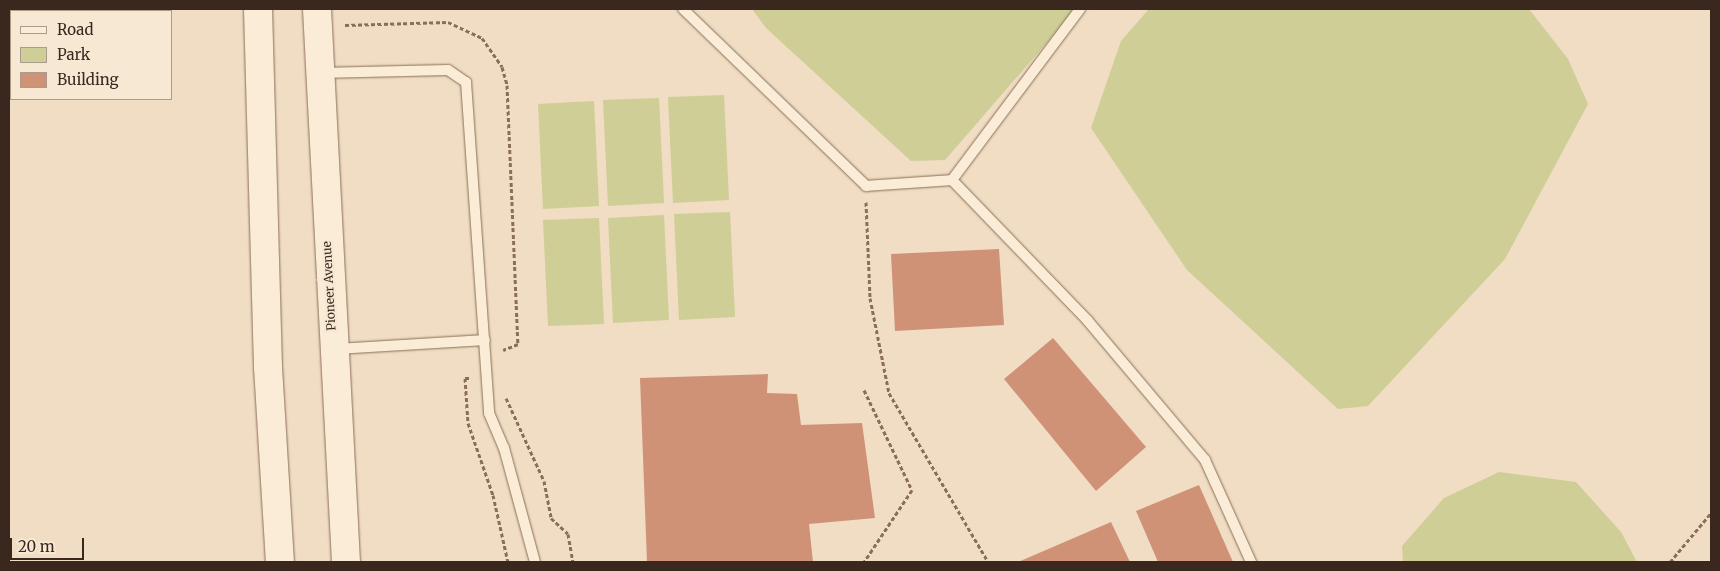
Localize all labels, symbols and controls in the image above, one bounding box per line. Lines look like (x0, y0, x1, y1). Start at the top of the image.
legend (10, 10, 172, 100)
text: Road (57, 20, 93, 39)
text: Park (57, 45, 90, 64)
text: Building (57, 70, 119, 89)
street label: Pioneer Avenue (319, 241, 339, 331)
scale bar (12, 528, 86, 560)
text: 20 m (18, 537, 55, 556)

